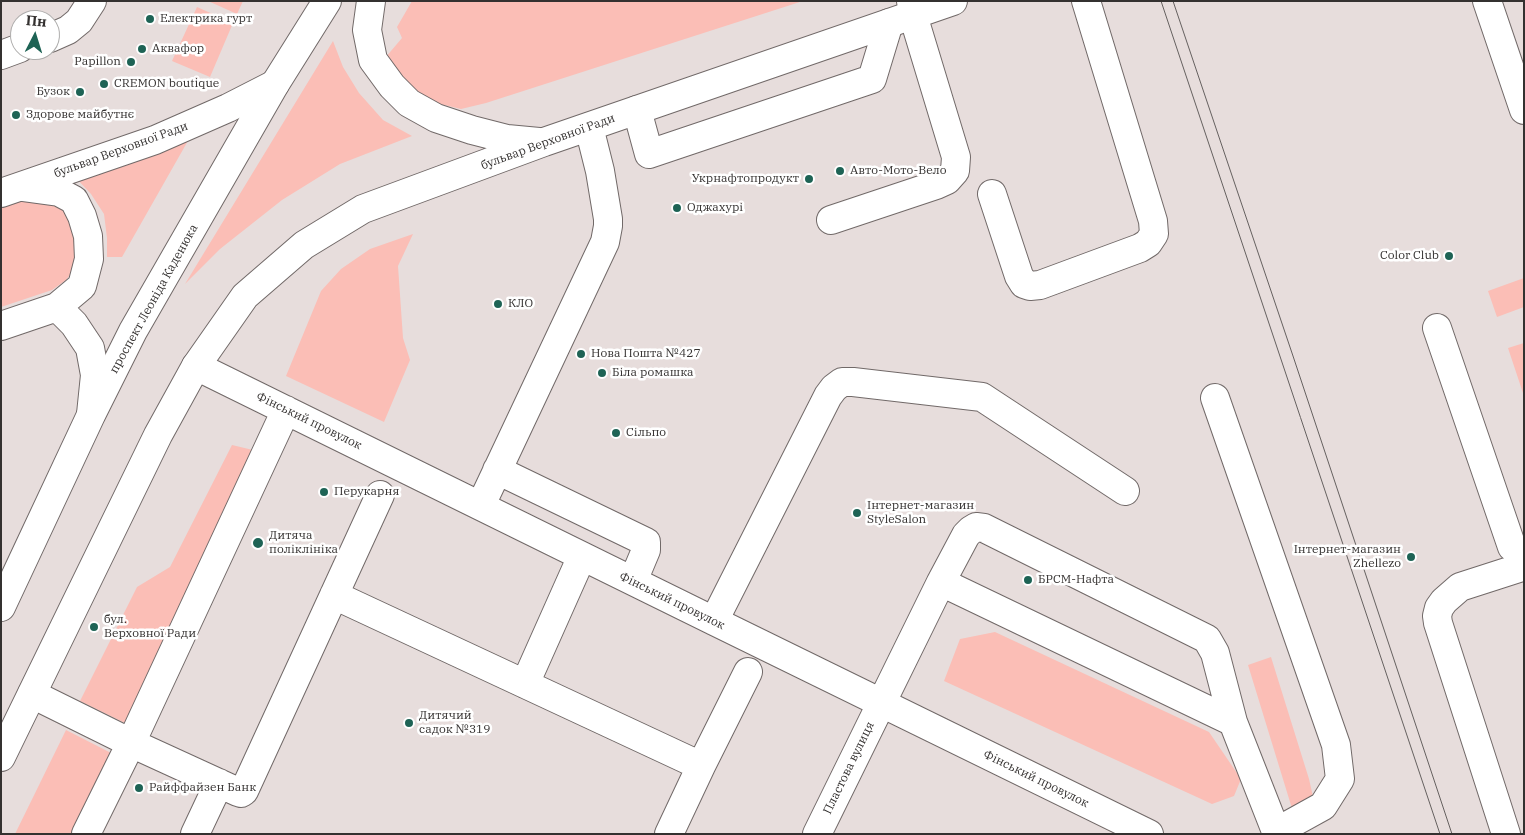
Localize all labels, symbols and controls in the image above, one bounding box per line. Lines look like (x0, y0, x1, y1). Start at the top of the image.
north arrow (10, 10, 60, 60)
text: Пн (25, 11, 47, 31)
place label: Електрика гурт (160, 12, 252, 26)
marker: Електрика гурт (144, 13, 156, 25)
place label: Аквафор (152, 42, 204, 56)
marker: Аквафор (136, 43, 148, 55)
place label: Papillon (74, 55, 121, 69)
marker: Papillon (125, 56, 137, 68)
place label: CREMON boutique (114, 77, 219, 91)
marker: CREMON boutique (98, 78, 110, 90)
place label: Бузок (37, 85, 70, 99)
marker: Бузок (74, 86, 86, 98)
place label: Здорове майбутнє (26, 108, 134, 122)
marker: Здорове майбутнє (10, 109, 22, 121)
street label: бульвар Верховної Ради (479, 111, 617, 173)
street label: бульвар Верховної Ради (52, 119, 190, 181)
place label: Авто-Мото-Вело (850, 164, 947, 178)
marker: Авто-Мото-Вело (834, 165, 846, 177)
place label: Укрнафтопродукт (692, 172, 799, 186)
marker: Укрнафтопродукт (803, 173, 815, 185)
place label: Оджахурі (687, 201, 743, 215)
marker: Оджахурі (671, 202, 683, 214)
street label: проспект Леоніда Каденюка (107, 222, 201, 376)
place label: Color Club (1380, 249, 1439, 263)
marker: Color Club (1443, 250, 1455, 262)
place label: КЛО (508, 297, 533, 311)
marker: КЛО (492, 298, 504, 310)
place label: Нова Пошта №427 (591, 347, 701, 361)
marker: Нова Пошта №427 (575, 348, 587, 360)
place label: Біла ромашка (612, 366, 694, 380)
marker: Біла ромашка (596, 367, 608, 379)
street label: Фінський провулок (254, 389, 364, 453)
place label: Сільпо (626, 426, 666, 440)
marker: Сільпо (610, 427, 622, 439)
place label: Перукарня (334, 485, 399, 499)
marker: Перукарня (318, 486, 330, 498)
place label: Інтернет-магазин StyleSalon (867, 499, 974, 527)
marker: Інтернет-магазин StyleSalon (851, 507, 863, 519)
place label: Дитяча поліклініка (269, 529, 338, 557)
marker: Дитяча поліклініка (251, 536, 265, 550)
place label: Інтернет-магазин Zhellezo (1294, 543, 1401, 571)
marker: Інтернет-магазин Zhellezo (1405, 551, 1417, 563)
street label: Фінський провулок (617, 569, 727, 633)
place label: БРСМ-Нафта (1038, 573, 1114, 587)
marker: БРСМ-Нафта (1022, 574, 1034, 586)
place label: бул. Верховної Ради (104, 613, 196, 641)
marker: бул. Верховної Ради (88, 621, 100, 633)
place label: Дитячий садок №319 (419, 709, 491, 737)
marker: Дитячий садок №319 (403, 717, 415, 729)
street label: Пластова вулиця (820, 719, 878, 817)
street label: Фінський провулок (981, 747, 1091, 811)
place label: Райффайзен Банк (149, 781, 256, 795)
marker: Райффайзен Банк (133, 782, 145, 794)

